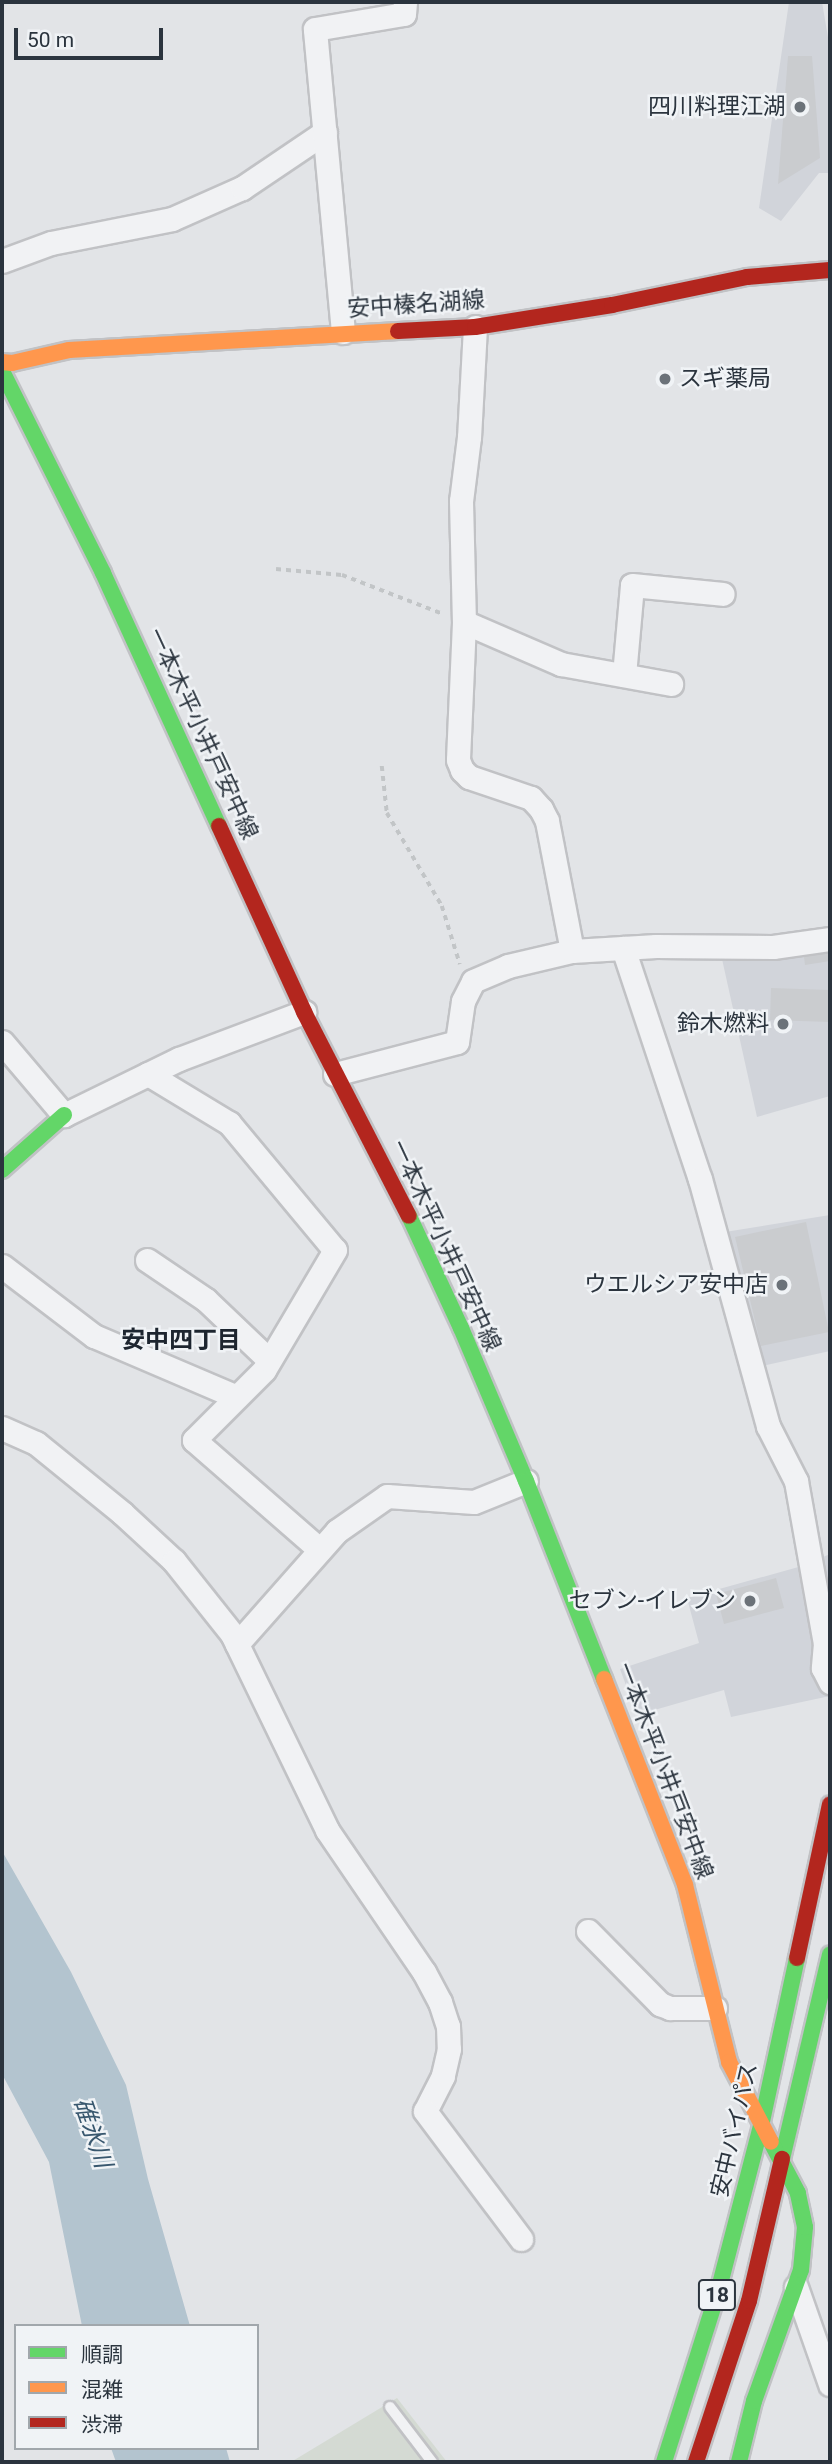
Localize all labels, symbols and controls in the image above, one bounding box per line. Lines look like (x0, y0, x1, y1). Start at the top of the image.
scale bar (18, 14, 166, 58)
text: 50 m (27, 28, 74, 52)
place label: 四川料理江湖 (648, 93, 786, 121)
marker: 四川料理江湖 (792, 99, 808, 115)
street label: 安中榛名湖線 (346, 286, 486, 324)
place label: スギ薬局 (679, 365, 771, 393)
marker: スギ薬局 (657, 371, 673, 387)
street label: 一本木平小井戸安中線 (141, 624, 263, 844)
place label: 鈴木燃料 (677, 1010, 769, 1038)
marker: 鈴木燃料 (775, 1016, 791, 1032)
street label: 一本木平小井戸安中線 (384, 1136, 506, 1356)
place label: ウエルシア安中店 (584, 1271, 768, 1299)
marker: ウエルシア安中店 (774, 1277, 790, 1293)
district label: 安中四丁目 (121, 1327, 241, 1355)
place label: セブン-イレブン (569, 1587, 736, 1615)
marker: セブン-イレブン (742, 1593, 758, 1609)
street label: 一本木平小井戸安中線 (610, 1659, 718, 1883)
street label: 安中バイパス (706, 2060, 764, 2200)
water label: 碓氷川 (67, 2094, 117, 2172)
road number: 18 (698, 2278, 736, 2312)
legend (14, 2324, 259, 2450)
text: 順調 (81, 2343, 123, 2367)
text: 混雑 (81, 2378, 123, 2402)
text: 渋滞 (81, 2413, 123, 2437)

